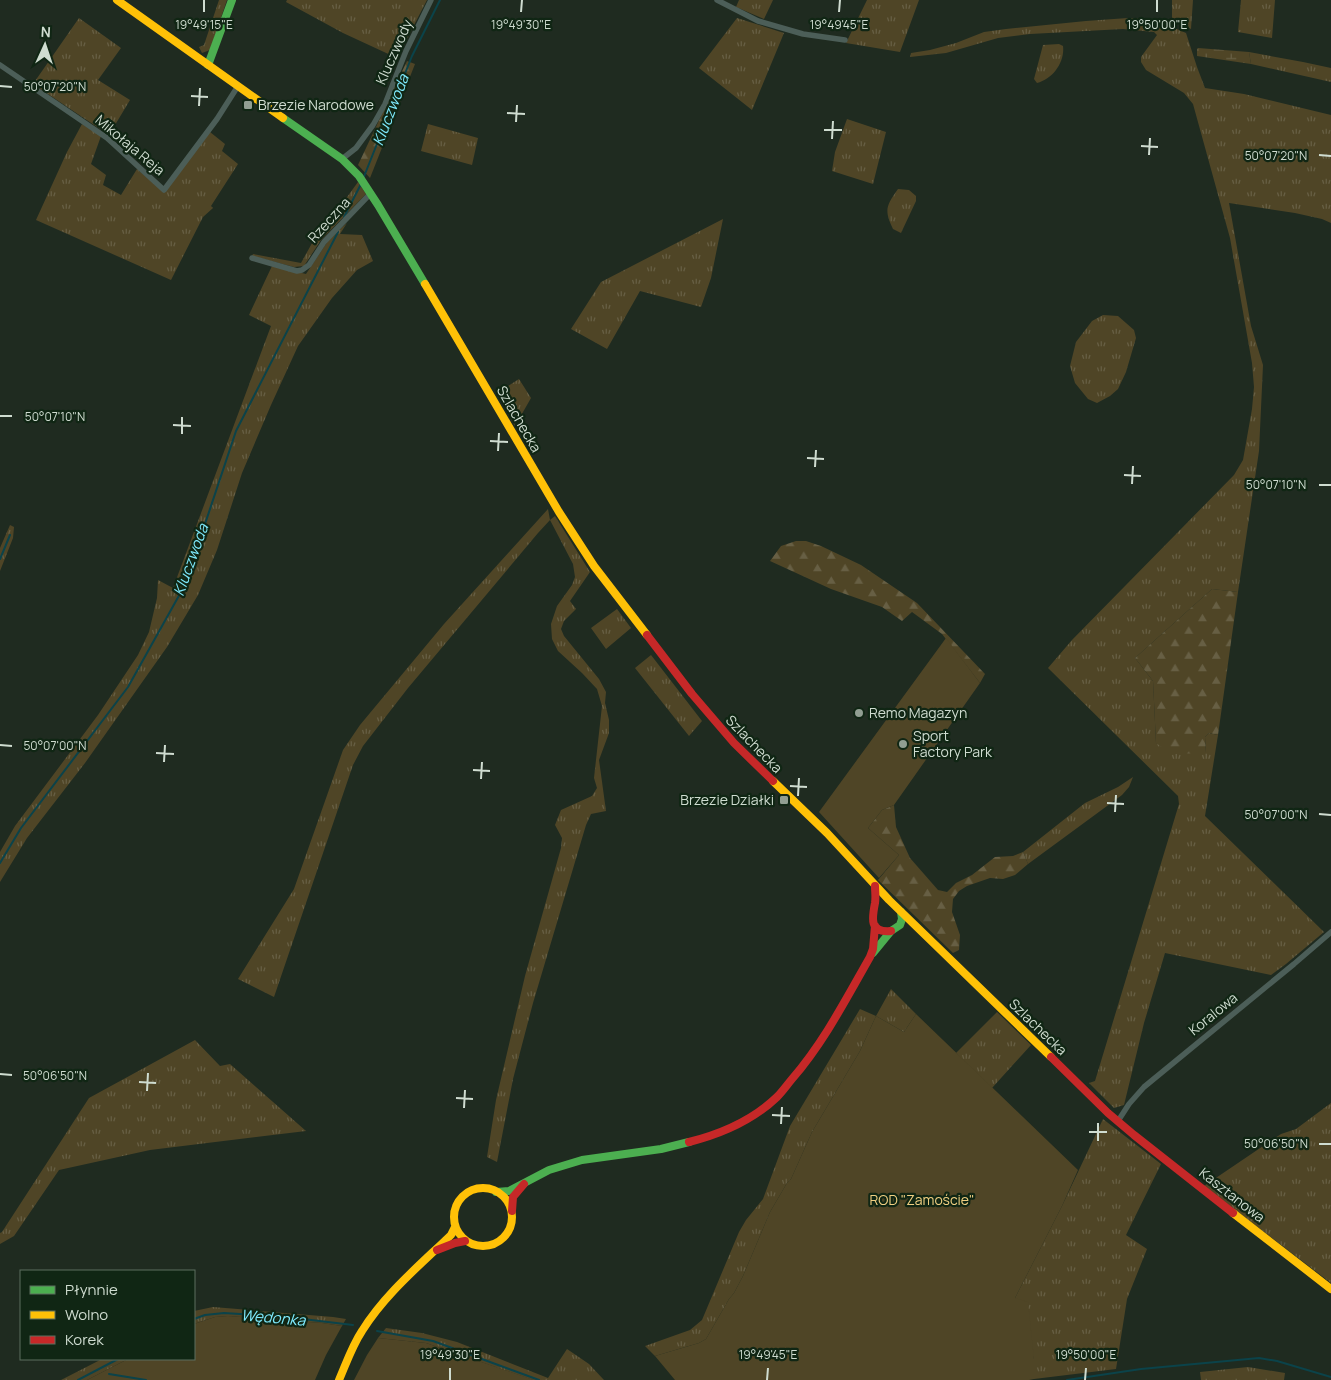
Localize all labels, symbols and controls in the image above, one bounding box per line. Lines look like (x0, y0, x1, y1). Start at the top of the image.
text: 19°49'15"E (175, 16, 233, 33)
street label: Kluczwody (371, 16, 417, 87)
text: 19°49'30"E (491, 16, 551, 33)
text: 19°49'45"E (810, 16, 868, 33)
text: 19°50'00"E (1127, 16, 1187, 33)
north arrow (20, 20, 70, 70)
text: N (40, 22, 51, 41)
water label: Kluczwoda (367, 70, 414, 149)
text: 50°07'20"N (24, 78, 86, 95)
place label: Brzezie Narodowe (258, 95, 374, 114)
marker: Brzezie Narodowe (242, 99, 254, 111)
street label: Mikołaja Reja (92, 110, 169, 179)
text: 50°07'20"N (1245, 147, 1307, 164)
street label: Rzeczna (303, 193, 354, 247)
street label: Szlachecka (493, 382, 546, 455)
text: 50°07'10"N (25, 408, 85, 425)
text: 50°07'10"N (1246, 476, 1306, 493)
water label: Kluczwoda (168, 520, 213, 599)
place label: Remo Magazyn (869, 703, 967, 722)
marker: Remo Magazyn (853, 707, 865, 719)
street label: Szlachecka (722, 711, 787, 777)
place label: Sport Factory Park (913, 726, 993, 761)
text: 50°07'00"N (23, 737, 87, 754)
marker: Sport Factory Park (897, 738, 909, 750)
place label: Brzezie Działki (680, 790, 774, 809)
marker: Brzezie Działki (778, 794, 790, 806)
text: 50°07'00"N (1244, 806, 1308, 823)
street label: Koralowa (1184, 988, 1241, 1039)
street label: Szlachecka (1005, 994, 1071, 1059)
text: 50°06'50"N (23, 1067, 87, 1084)
text: 50°06'50"N (1244, 1135, 1308, 1152)
street label: Kasztanowa (1195, 1163, 1269, 1226)
park label: ROD "Zamoście" (870, 1190, 974, 1209)
legend (20, 1270, 195, 1360)
text: Płynnie (65, 1279, 118, 1300)
text: Wolno (65, 1304, 108, 1325)
water label: Wędonka (240, 1304, 307, 1331)
text: Korek (65, 1329, 104, 1350)
text: 19°49'30"E (420, 1346, 480, 1363)
text: 19°49'45"E (739, 1346, 797, 1363)
text: 19°50'00"E (1056, 1346, 1116, 1363)

